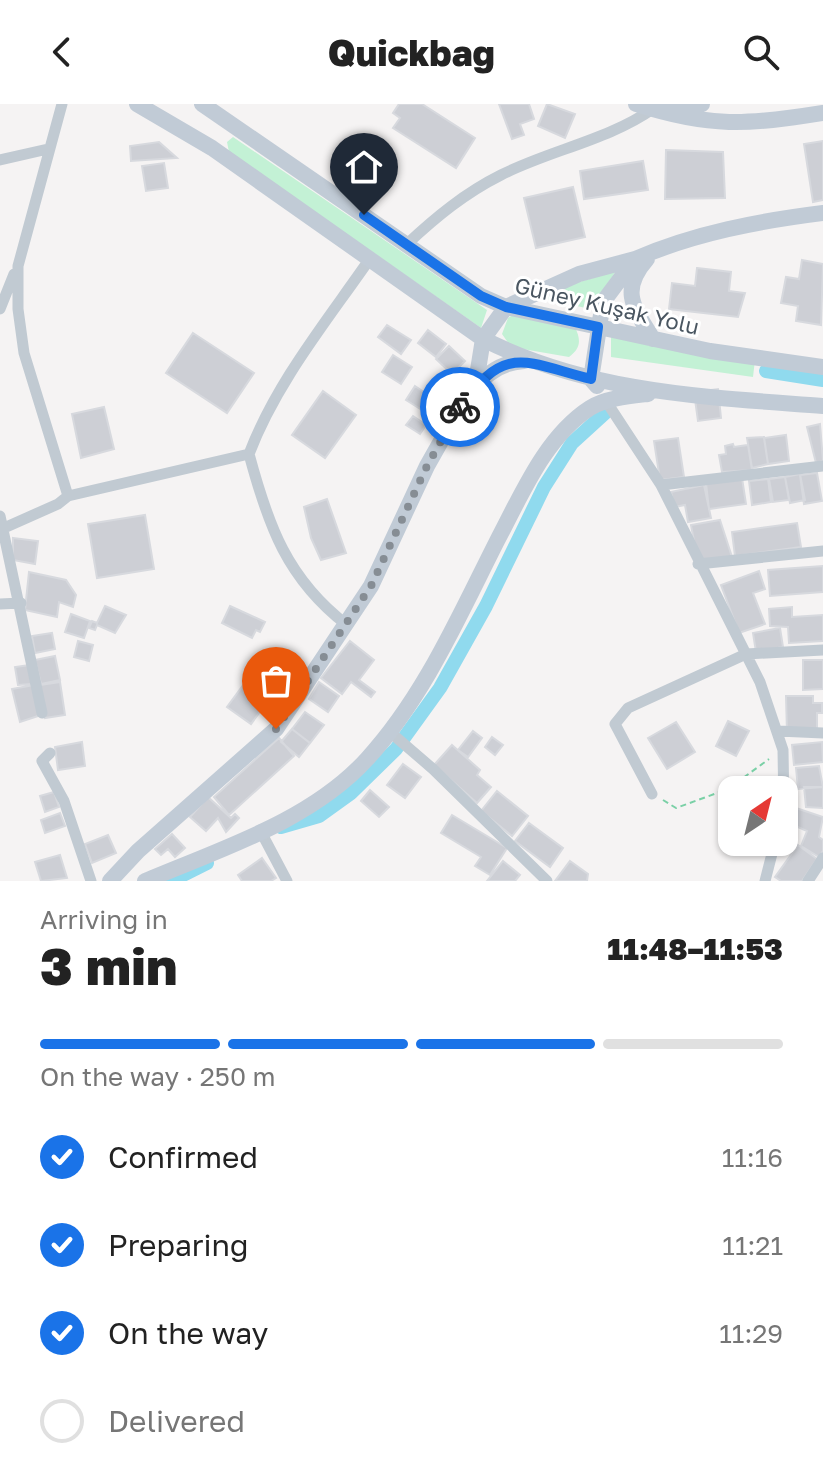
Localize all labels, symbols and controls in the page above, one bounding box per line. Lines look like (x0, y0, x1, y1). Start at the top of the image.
icon: back (40, 30, 84, 74)
icon: search (739, 30, 783, 74)
text: Quickbag (328, 31, 495, 74)
pin (330, 133, 398, 215)
icon: home (342, 145, 386, 189)
street label: Güney Kuşak Yolu (512, 271, 702, 340)
courier (420, 367, 500, 447)
icon: bike (438, 385, 482, 429)
pin (242, 647, 310, 729)
icon: bag (254, 659, 298, 703)
north arrow (718, 776, 798, 856)
map controls (718, 776, 798, 856)
text: Arriving in (40, 904, 168, 935)
text: 11:48–11:53 (607, 931, 783, 967)
text: 3 min (40, 934, 177, 996)
text: On the way · 250 m (40, 1061, 276, 1092)
icon: check (40, 1135, 84, 1179)
text: Confirmed (108, 1139, 258, 1175)
text: 11:16 (722, 1142, 783, 1173)
icon: check (40, 1223, 84, 1267)
text: Preparing (108, 1227, 249, 1263)
text: 11:21 (722, 1230, 783, 1261)
icon: check (40, 1311, 84, 1355)
text: On the way (108, 1315, 268, 1351)
text: 11:29 (719, 1318, 783, 1349)
text: Delivered (108, 1403, 245, 1439)

